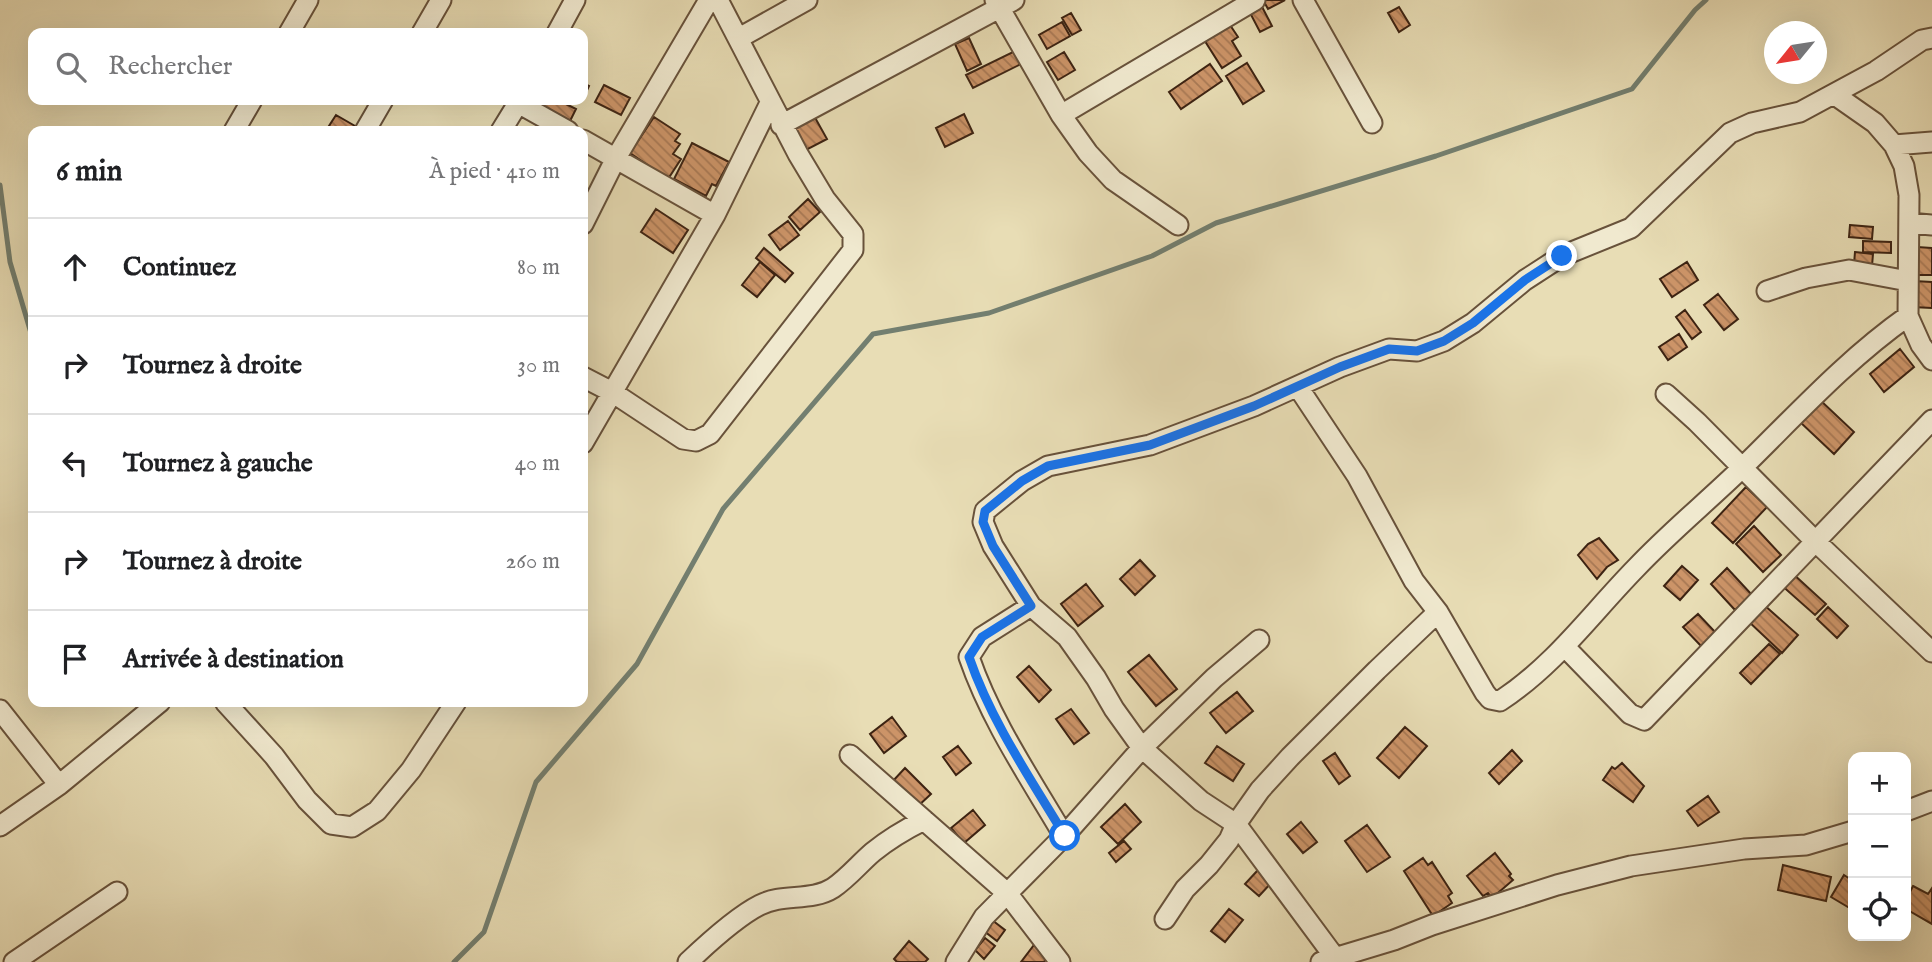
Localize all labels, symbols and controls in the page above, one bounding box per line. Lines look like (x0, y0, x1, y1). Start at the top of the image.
north arrow (1764, 21, 1827, 84)
search box (28, 28, 588, 105)
icon: search (52, 48, 90, 86)
text: Rechercher (108, 50, 232, 83)
text: 6 min (56, 153, 122, 191)
text: À pied · 410 m (429, 157, 560, 186)
route end (1546, 240, 1577, 271)
icon: ahead (56, 248, 94, 286)
text: Continuez (123, 251, 236, 284)
text: 80 m (517, 253, 560, 282)
icon: right (56, 346, 94, 384)
text: Tournez à droite (123, 349, 302, 382)
text: 30 m (517, 351, 560, 380)
icon: left (56, 444, 94, 482)
text: Tournez à gauche (123, 447, 313, 480)
text: 40 m (515, 449, 560, 478)
icon: right (56, 542, 94, 580)
text: Tournez à droite (123, 545, 302, 578)
text: 260 m (505, 547, 560, 576)
icon: arrive (56, 640, 94, 678)
text: Arrivée à destination (123, 643, 344, 676)
map controls (1848, 752, 1911, 941)
button: + (1848, 752, 1911, 815)
button: − (1848, 815, 1911, 878)
route start (1049, 820, 1080, 851)
button: locate (1848, 878, 1911, 941)

